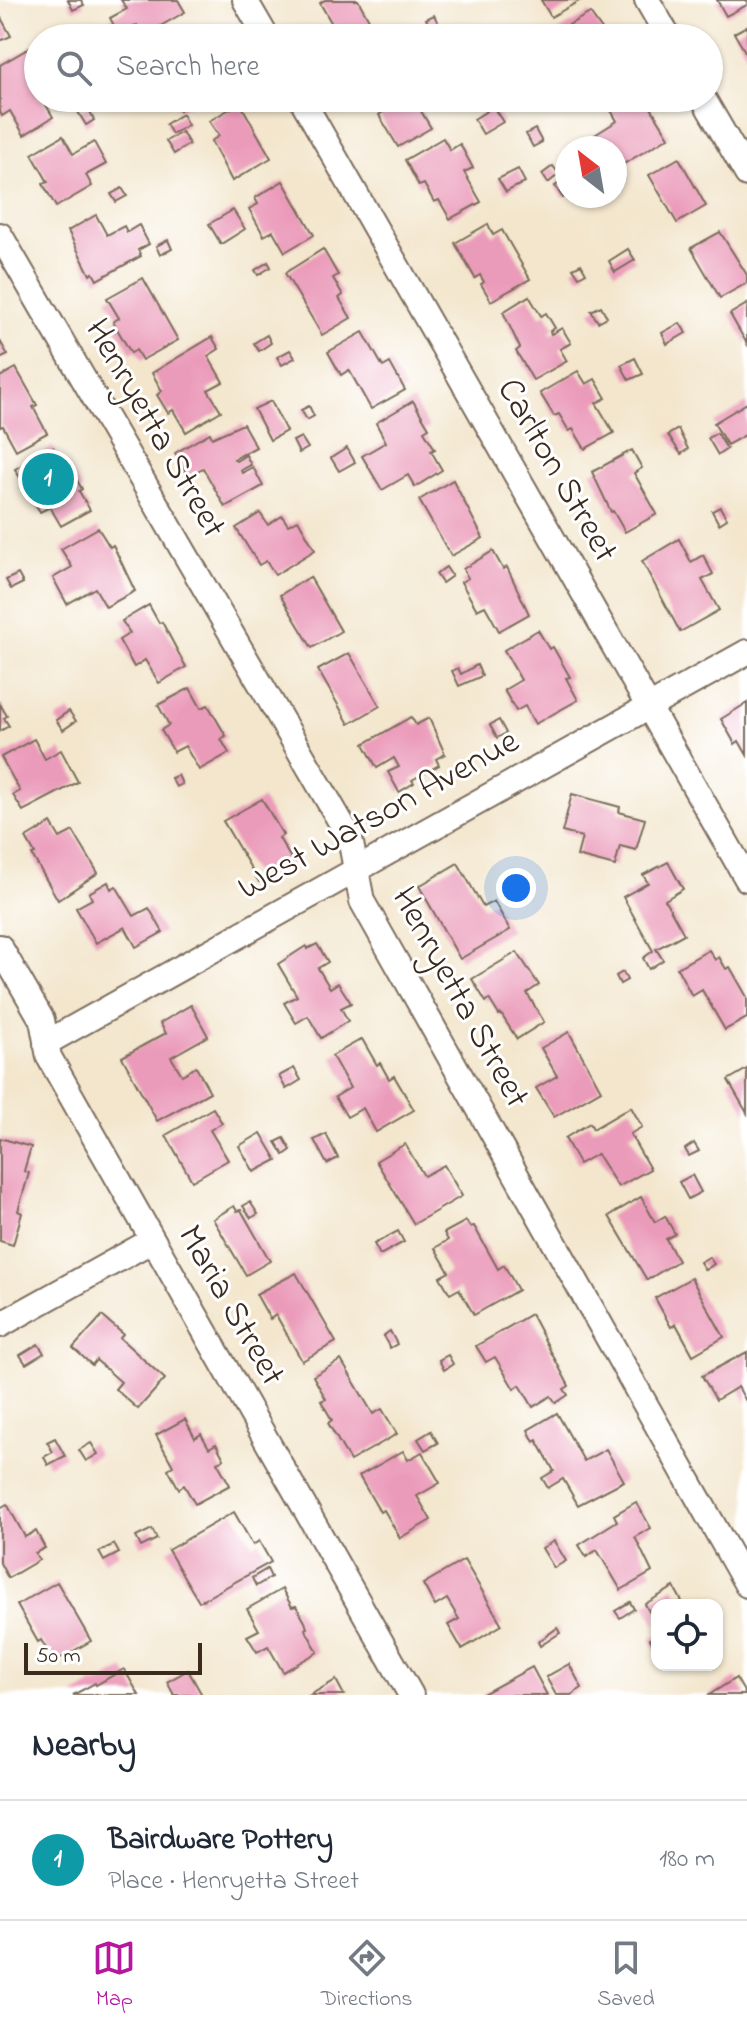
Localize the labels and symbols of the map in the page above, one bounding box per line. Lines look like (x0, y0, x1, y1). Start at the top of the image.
north arrow (555, 136, 627, 208)
street label: Henryetta Street (70, 309, 238, 549)
street label: Carlton Street (482, 369, 630, 573)
pin: 1 (22, 449, 74, 509)
street label: West Watson Avenue (229, 716, 530, 915)
your location (496, 868, 536, 908)
street label: Henryetta Street (376, 878, 542, 1118)
street label: Maria Street (163, 1216, 297, 1396)
scale bar (24, 1639, 202, 1675)

